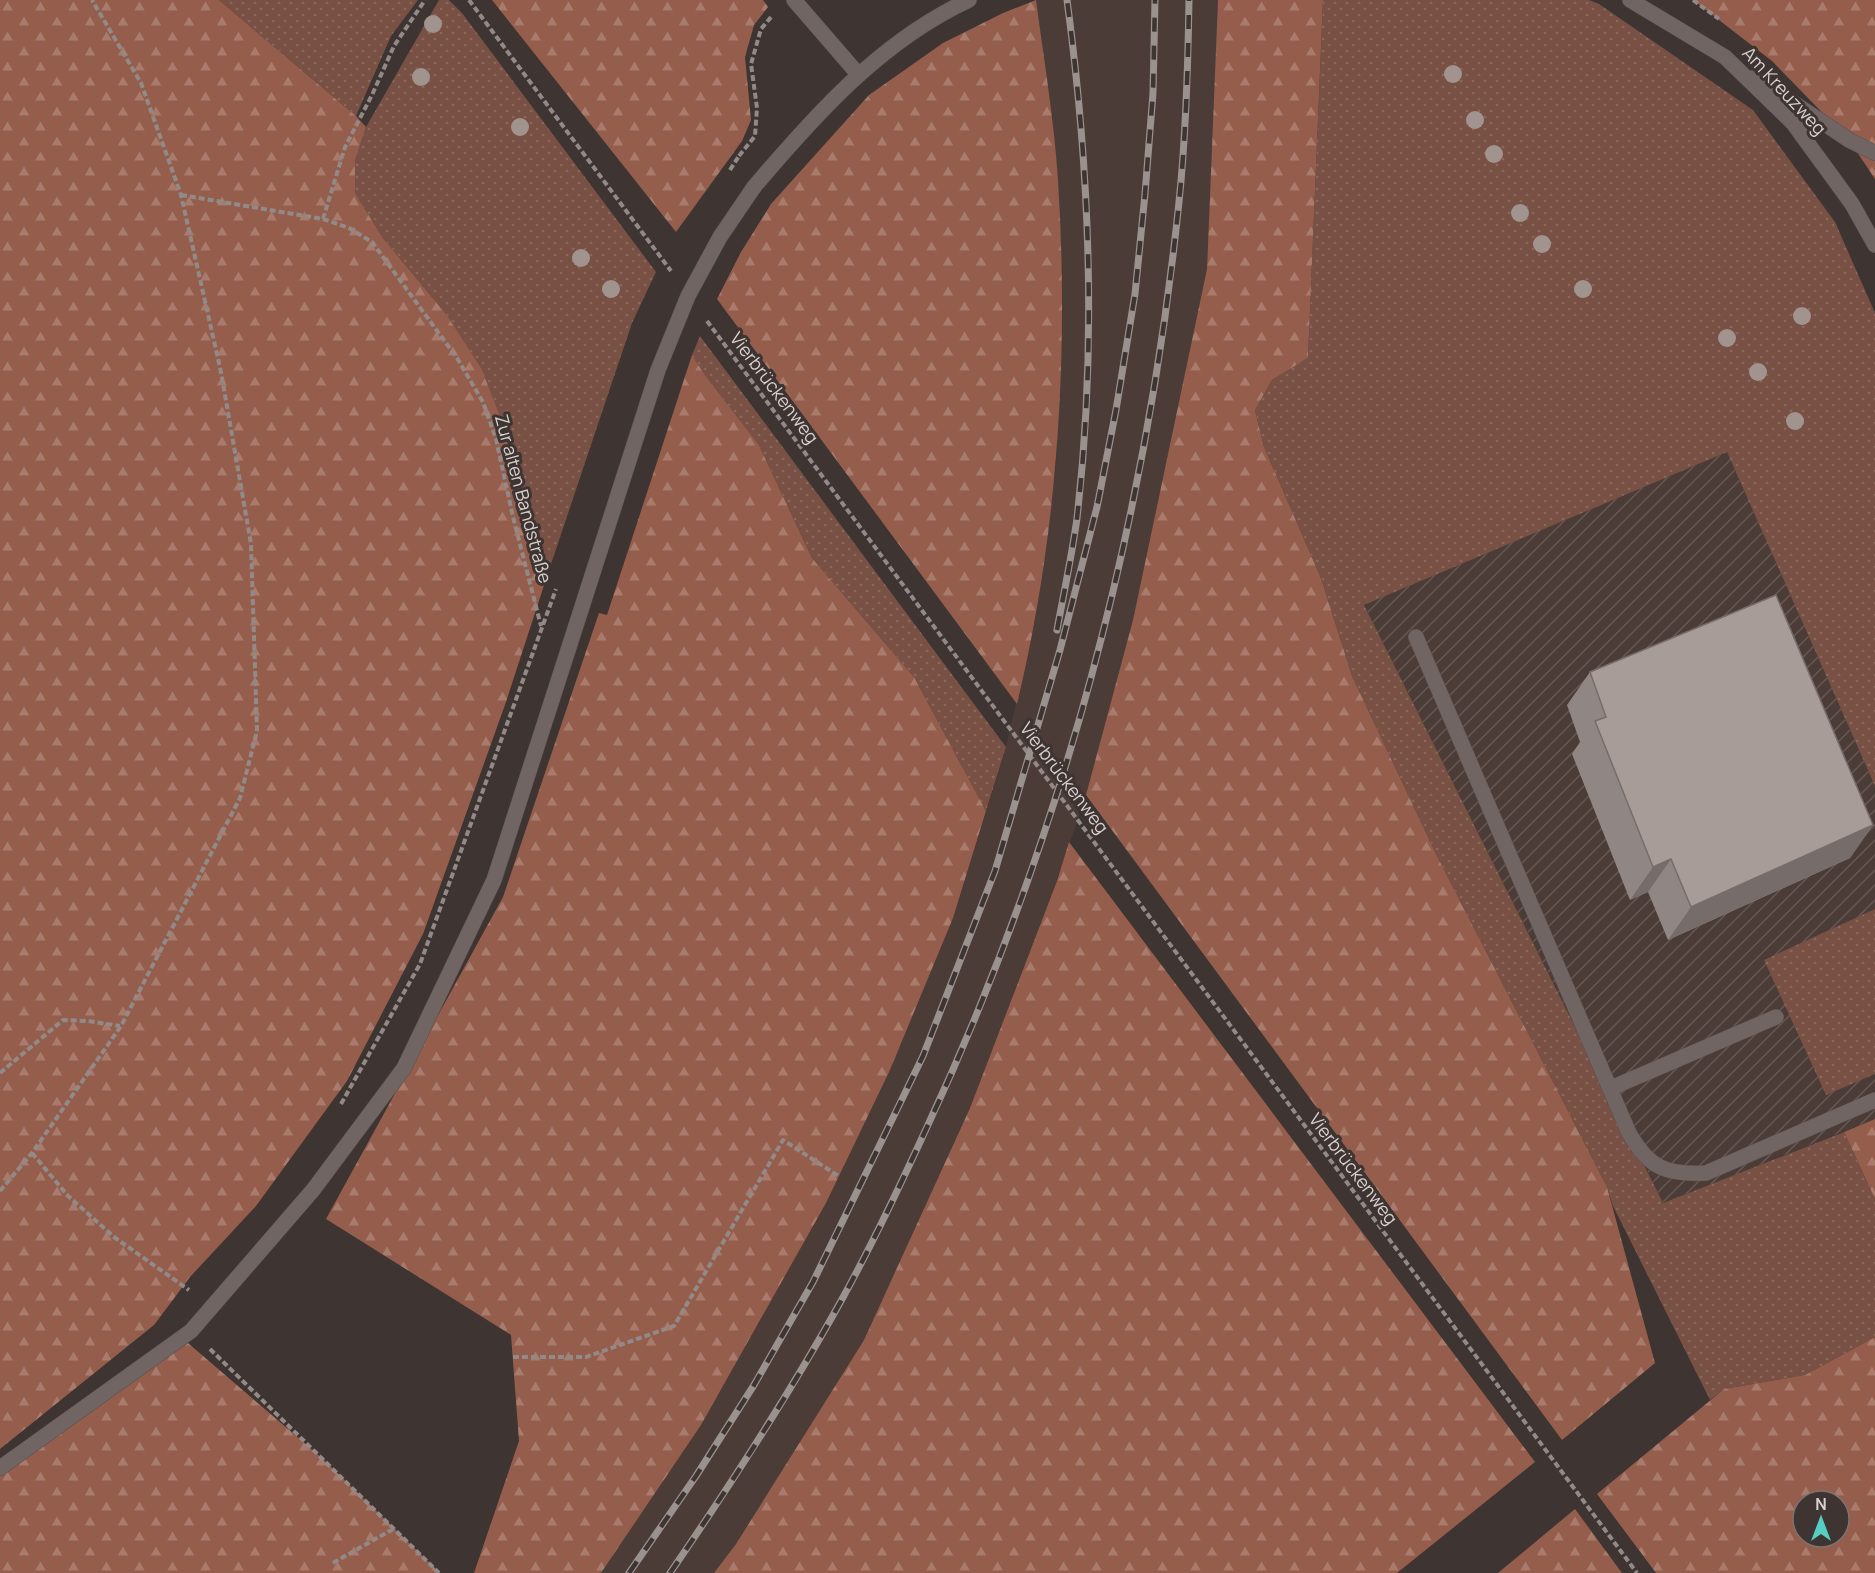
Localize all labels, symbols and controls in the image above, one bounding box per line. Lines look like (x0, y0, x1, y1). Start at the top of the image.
street label: Am Kreuzweg (1738, 41, 1832, 140)
street label: Vierbrückenweg (725, 327, 825, 448)
street label: Zur alten Bandstraße (490, 412, 558, 586)
street label: Vierbrückenweg (1015, 717, 1115, 838)
street label: Vierbrückenweg (1304, 1108, 1404, 1229)
north arrow (1791, 1489, 1851, 1549)
text: N (1815, 1493, 1827, 1515)

